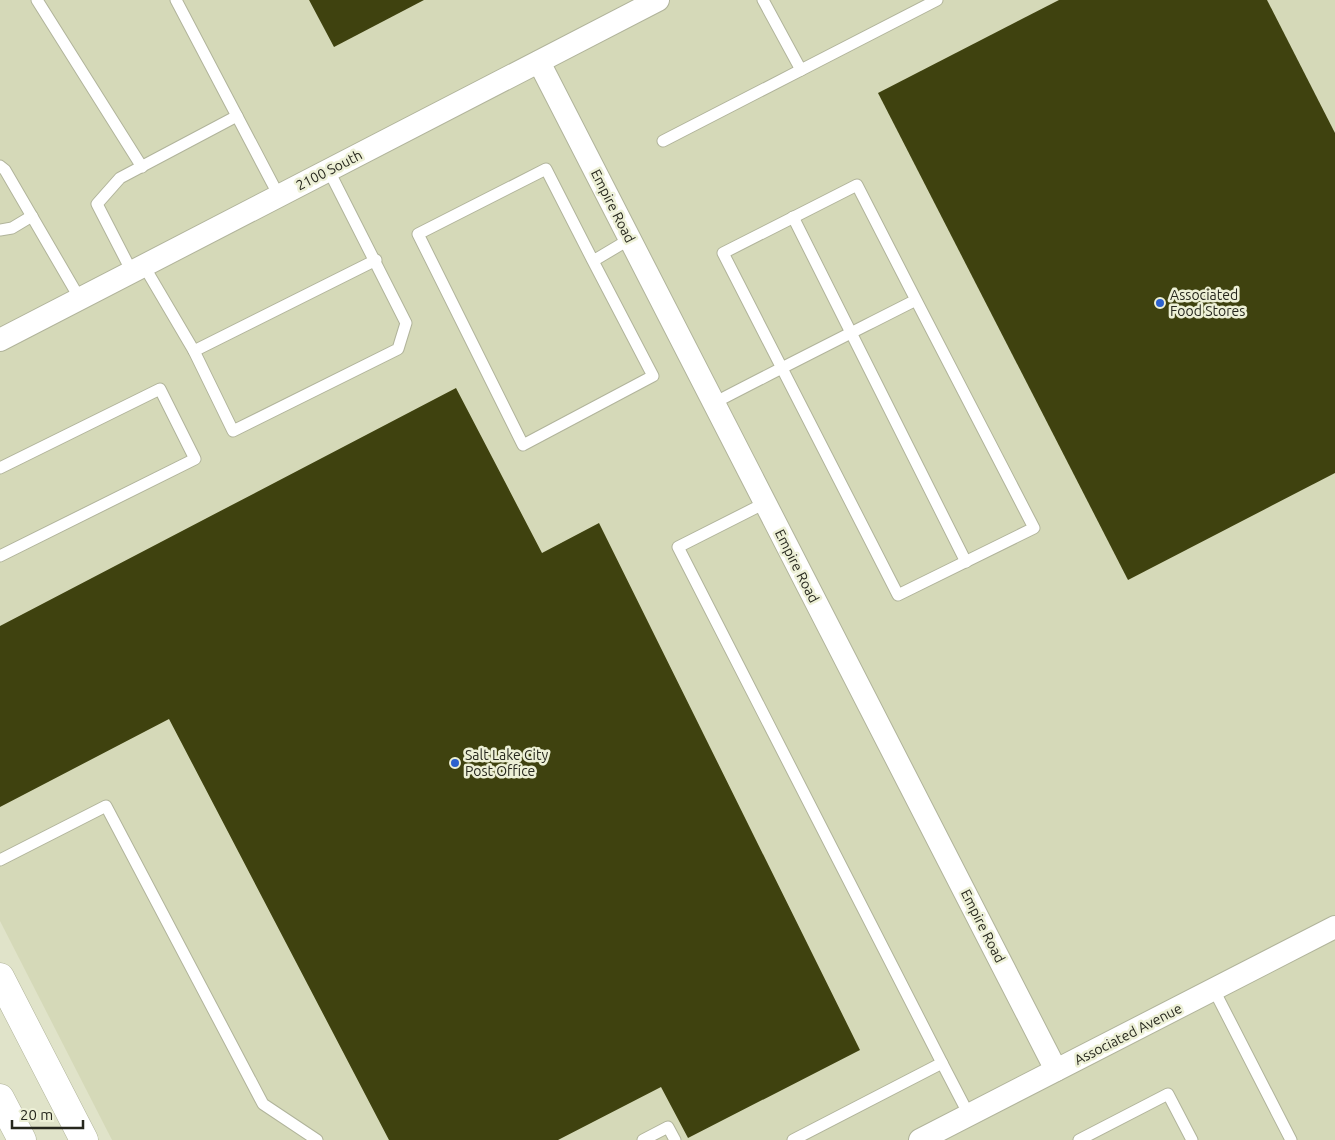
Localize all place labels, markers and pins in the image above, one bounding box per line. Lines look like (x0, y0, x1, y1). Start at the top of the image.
place label: Associated Food Stores (1170, 287, 1245, 319)
marker: Associated Food Stores (1154, 297, 1166, 309)
place label: Salt Lake City Post Office (465, 747, 549, 779)
marker: Salt Lake City Post Office (449, 757, 461, 769)

